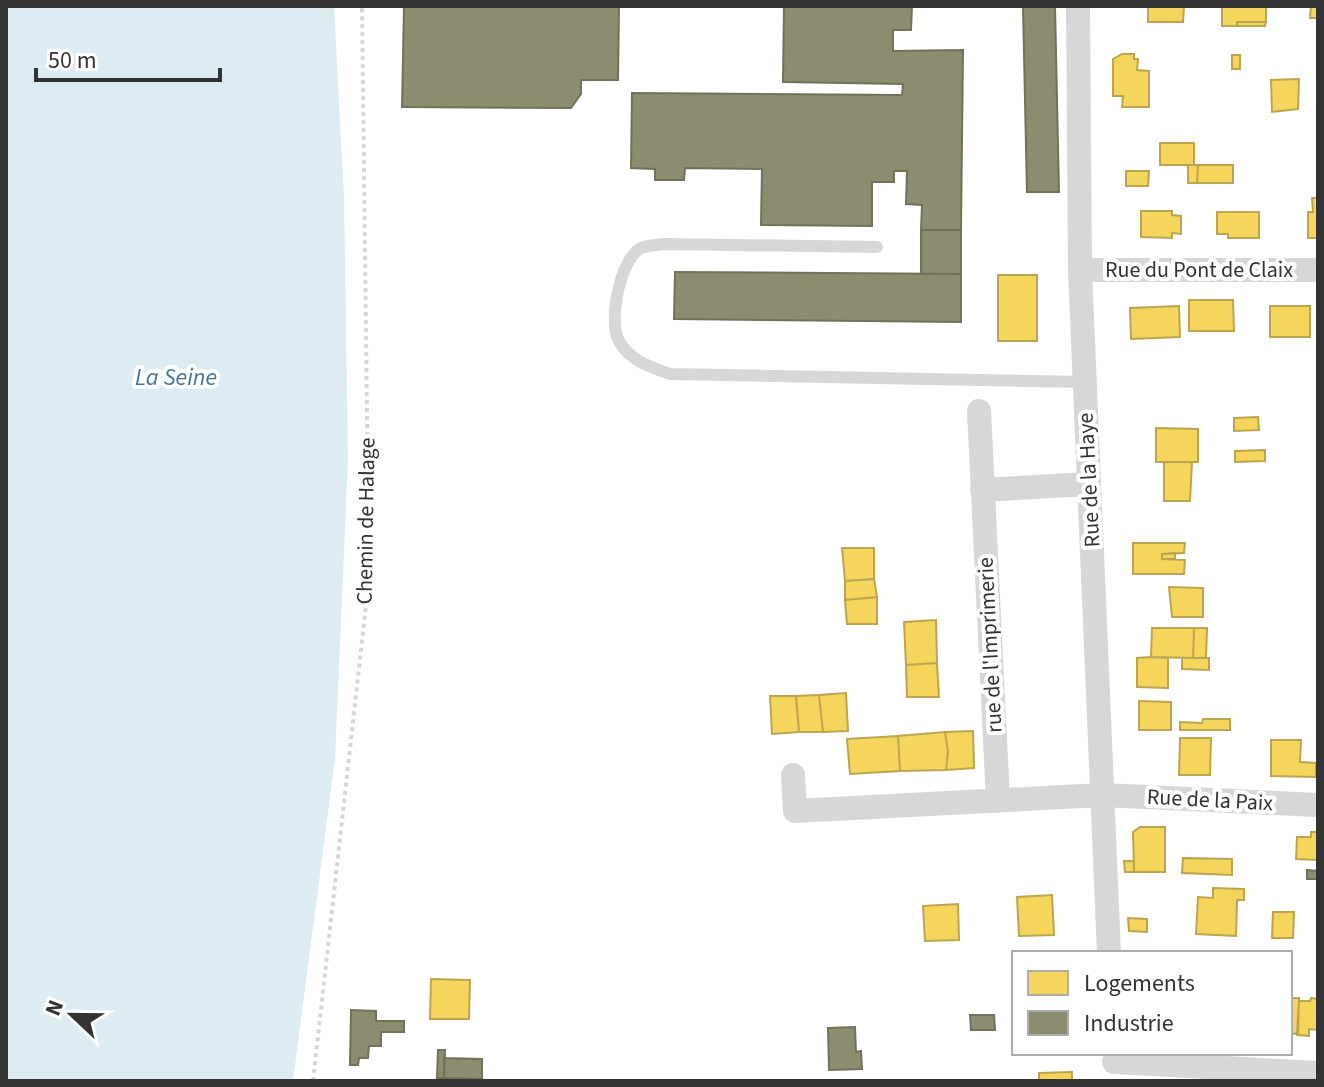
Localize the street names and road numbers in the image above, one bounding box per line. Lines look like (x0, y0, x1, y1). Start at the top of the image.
street label: Rue du Pont de Claix (1105, 254, 1293, 286)
street label: Rue de la Haye (1069, 412, 1109, 548)
street label: Chemin de Halage (349, 437, 383, 605)
street label: rue de l'Imprimerie (969, 556, 1011, 734)
street label: Rue de la Paix (1146, 781, 1274, 819)

